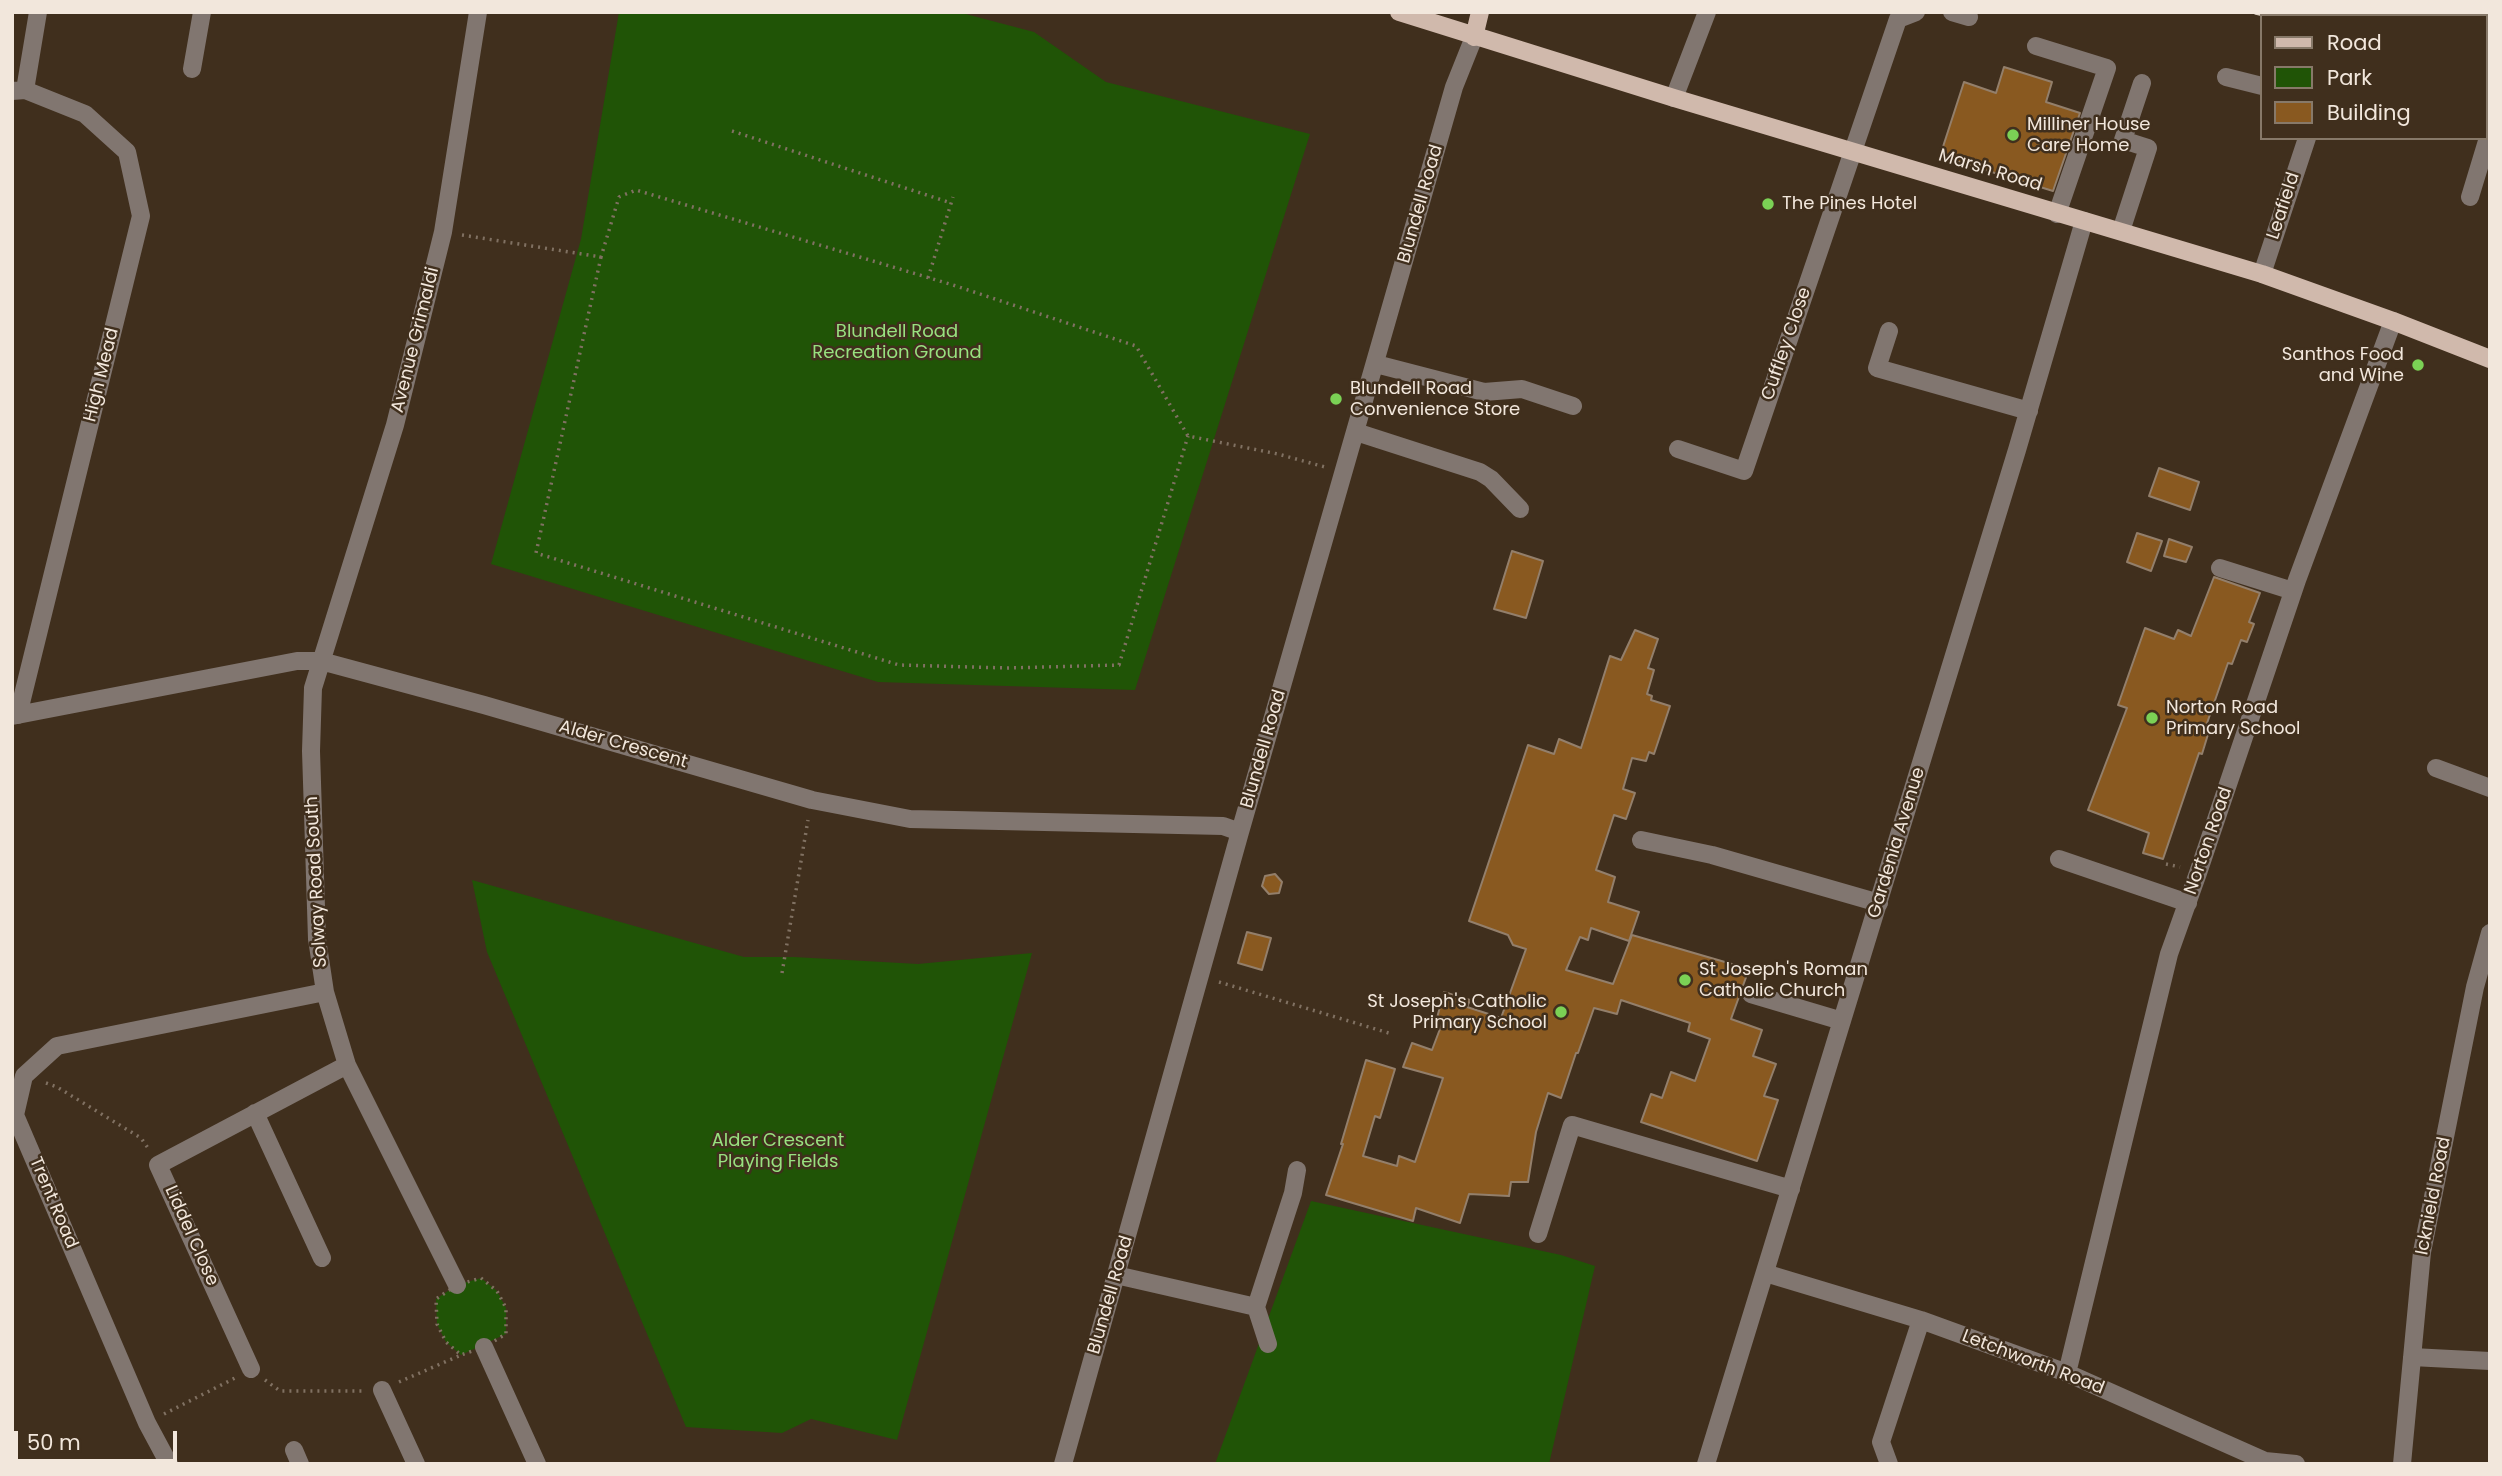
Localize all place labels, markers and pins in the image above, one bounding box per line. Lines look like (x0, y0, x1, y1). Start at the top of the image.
place label: Milliner House Care Home (2027, 114, 2150, 156)
marker: Milliner House Care Home (2005, 127, 2021, 143)
place label: The Pines Hotel (1782, 193, 1917, 215)
marker: The Pines Hotel (1760, 196, 1776, 212)
place label: Santhos Food and Wine (2282, 344, 2404, 386)
marker: Santhos Food and Wine (2410, 357, 2426, 373)
place label: Blundell Road Convenience Store (1350, 378, 1520, 420)
marker: Blundell Road Convenience Store (1328, 391, 1344, 407)
place label: Norton Road Primary School (2166, 697, 2300, 740)
marker: Norton Road Primary School (2144, 710, 2160, 726)
place label: St Joseph's Roman Catholic Church (1699, 959, 1868, 1002)
marker: St Joseph's Roman Catholic Church (1677, 972, 1693, 988)
place label: St Joseph's Catholic Primary School (1367, 991, 1547, 1034)
marker: St Joseph's Catholic Primary School (1553, 1004, 1569, 1020)

